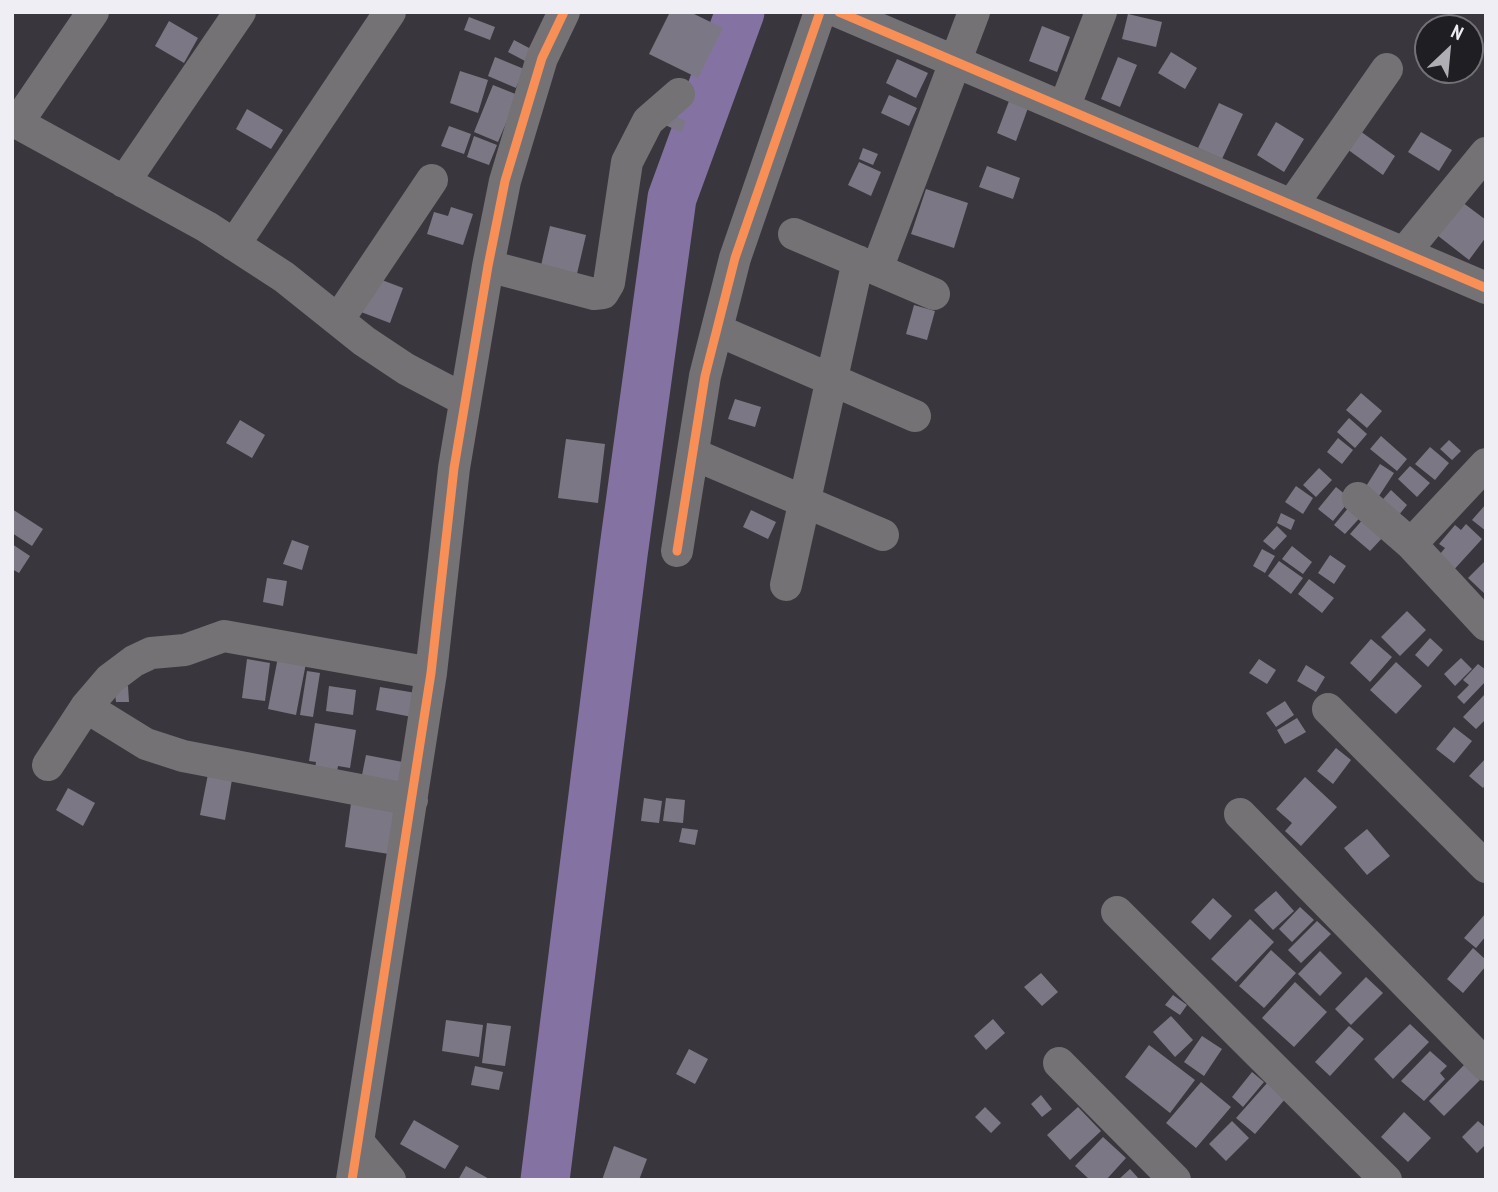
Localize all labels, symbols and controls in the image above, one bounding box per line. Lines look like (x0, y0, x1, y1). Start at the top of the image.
north arrow (1414, 14, 1484, 84)
text: N (1447, 19, 1467, 45)

